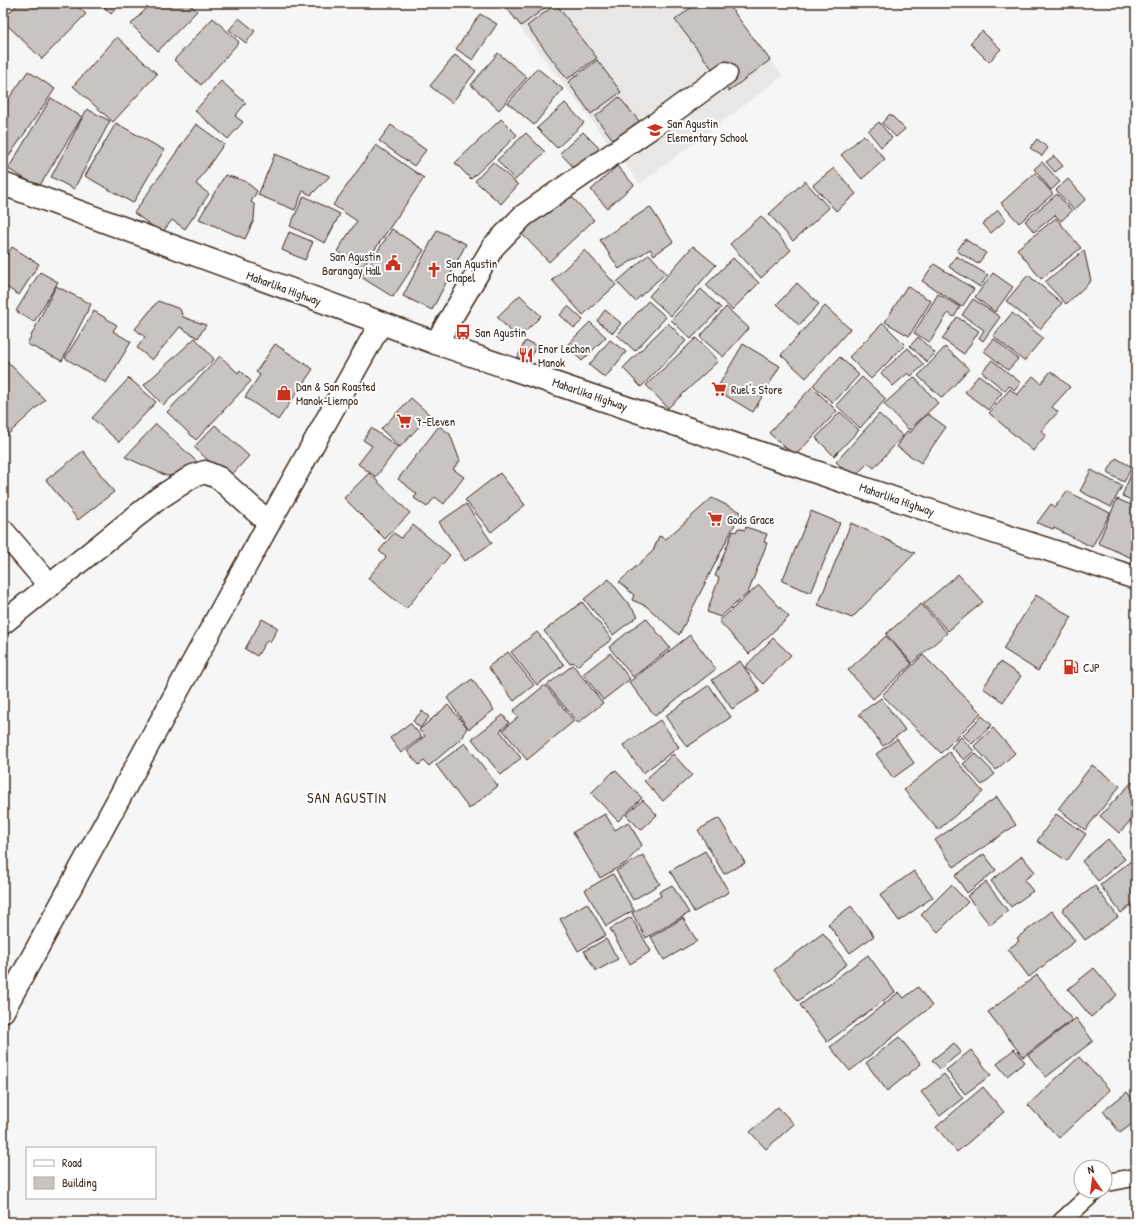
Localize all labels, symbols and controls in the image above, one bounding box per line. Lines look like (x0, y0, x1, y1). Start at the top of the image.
place label: San Agustin Elementary School (667, 115, 749, 146)
school or university icon: San Agustin Elementary School (646, 121, 664, 139)
place label: San Agustin Barangay Hall (322, 248, 382, 279)
public building icon: San Agustin Barangay Hall (384, 254, 402, 272)
place label: San Agustin Chapel (446, 255, 497, 286)
church icon: San Agustin Chapel (425, 261, 443, 279)
street label: Maharlika Highway (244, 267, 324, 309)
bus stop icon: San Agustin (454, 323, 472, 341)
place label: San Agustin (475, 324, 526, 341)
place label: Enor Lechon Manok (538, 340, 590, 371)
restaurant icon: Enor Lechon Manok (517, 346, 535, 364)
street label: Maharlika Highway (550, 373, 630, 415)
place label: Dan & San Roasted Manok-Liempo (296, 378, 376, 409)
supermarket icon: Ruel's Store (710, 380, 728, 398)
place label: Ruel's Store (731, 381, 783, 398)
shop icon: Dan & San Roasted Manok-Liempo (275, 384, 293, 402)
supermarket icon: 7-Eleven (395, 412, 413, 430)
place label: 7-Eleven (416, 413, 455, 430)
street label: Maharlika Highway (857, 478, 937, 520)
supermarket icon: Gods Grace (706, 510, 724, 528)
place label: Gods Grace (727, 511, 774, 528)
fuel station icon: CJP (1062, 658, 1080, 676)
place label: CJP (1083, 659, 1100, 676)
district label: SAN AGUSTIN (307, 788, 387, 807)
legend (26, 1147, 156, 1199)
text: Road (62, 1154, 82, 1171)
north arrow (1073, 1159, 1113, 1199)
text: N (1086, 1162, 1095, 1177)
text: Building (62, 1174, 97, 1191)

